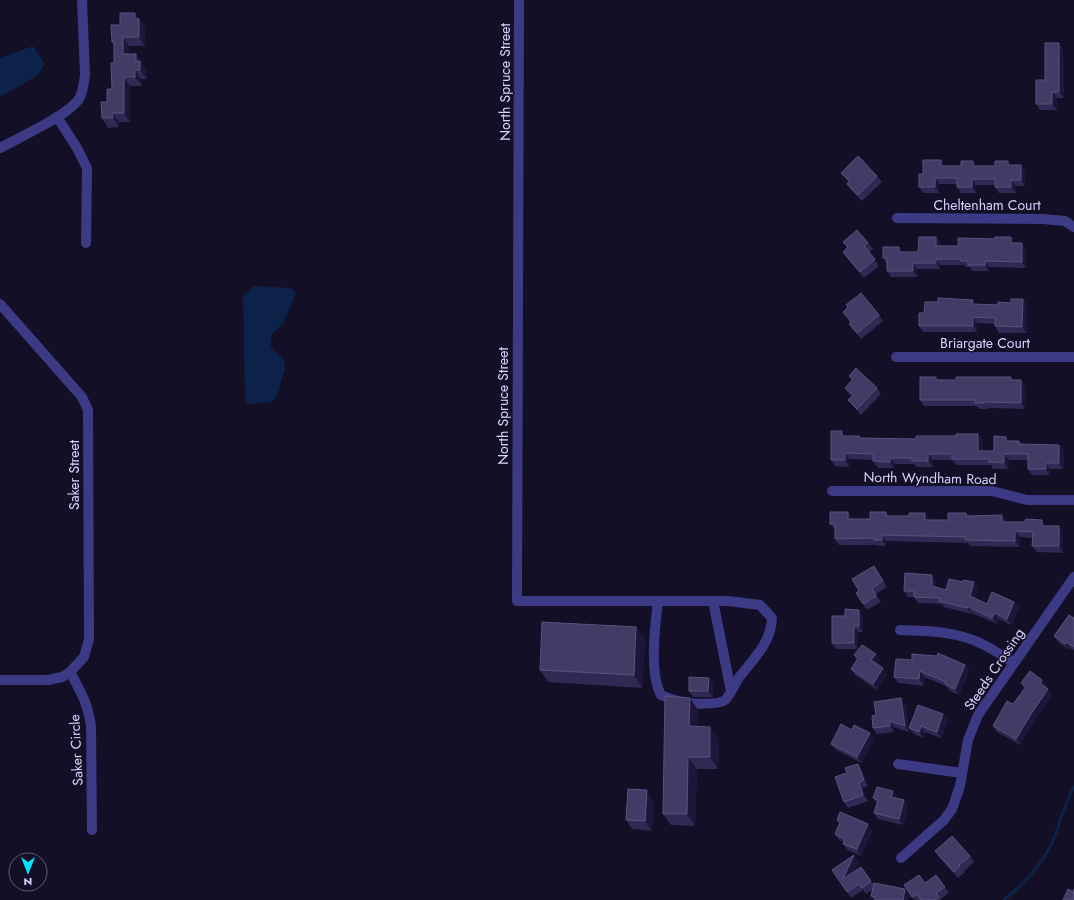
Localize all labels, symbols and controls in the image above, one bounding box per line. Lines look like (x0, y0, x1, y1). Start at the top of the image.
street label: North Spruce Street (495, 23, 515, 141)
street label: Cheltenham Court (933, 195, 1041, 215)
street label: Briargate Court (940, 333, 1031, 353)
street label: North Spruce Street (493, 347, 513, 465)
street label: Saker Street (64, 439, 84, 510)
street label: North Wyndham Road (863, 467, 997, 489)
street label: Steeds Crossing (959, 624, 1029, 714)
street label: Saker Circle (64, 714, 88, 786)
north arrow (8, 852, 48, 892)
text: N (24, 874, 32, 890)

